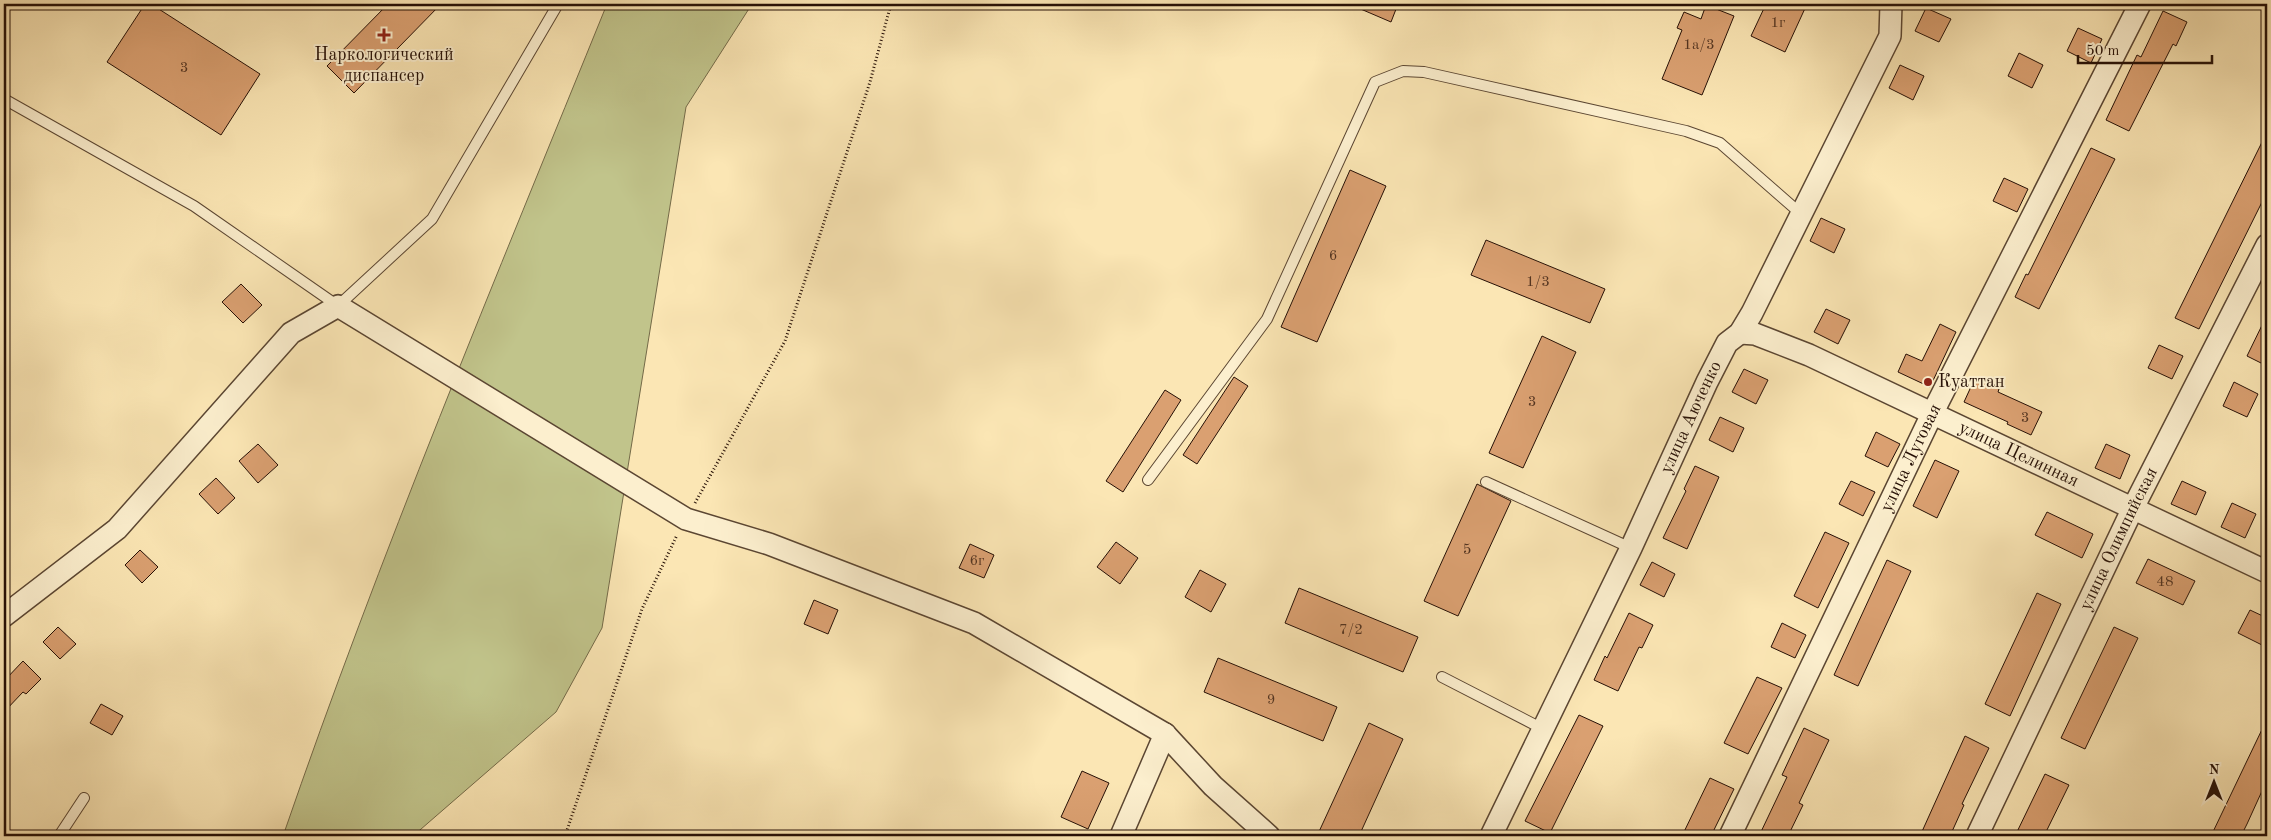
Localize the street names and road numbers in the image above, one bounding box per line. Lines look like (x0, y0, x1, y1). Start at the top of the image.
street label: улица Аюченко (1657, 358, 1725, 476)
street label: улица Луговая (1877, 401, 1944, 515)
street label: улица Целинная (1956, 418, 2082, 490)
street label: улица Олимпийская (2077, 465, 2161, 613)

